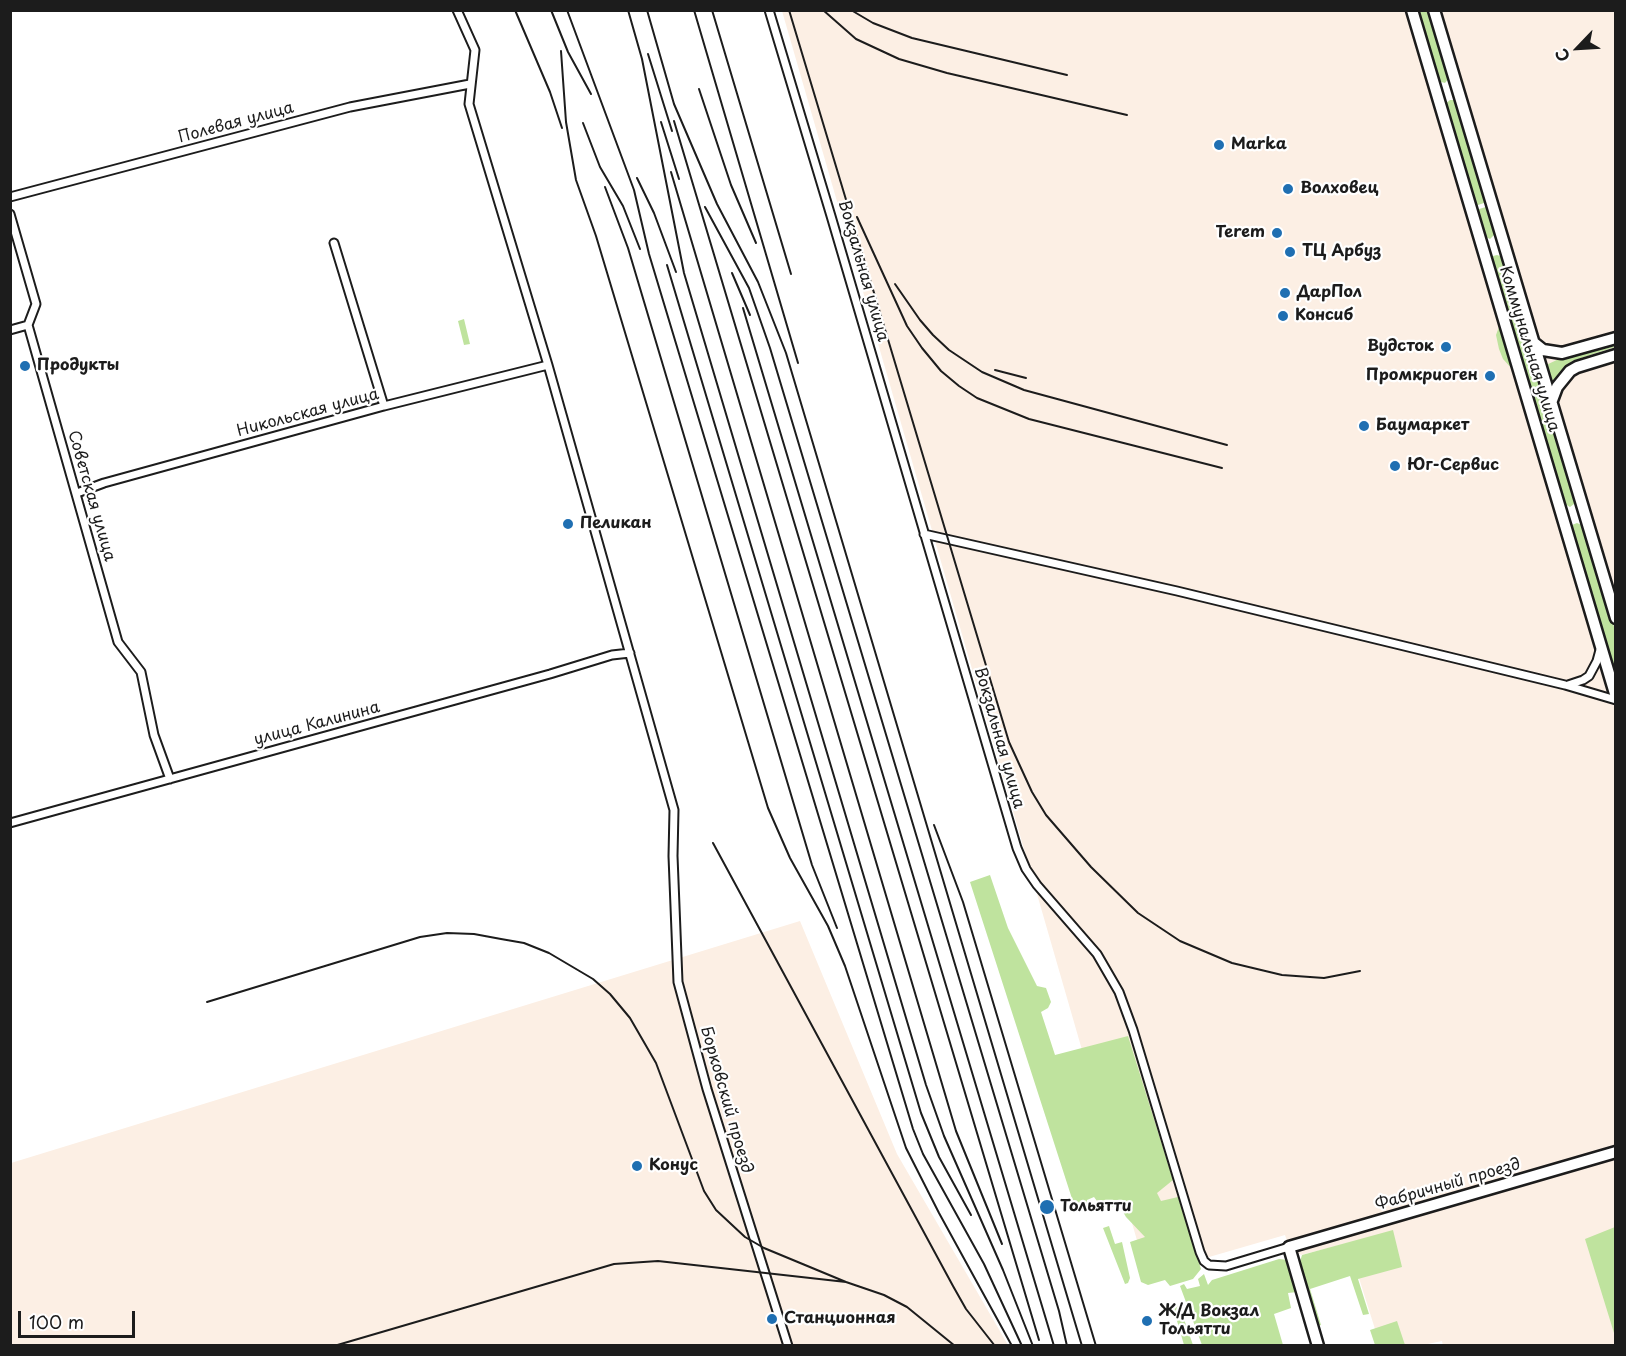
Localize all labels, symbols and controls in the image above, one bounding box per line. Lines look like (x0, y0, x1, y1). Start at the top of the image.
north arrow (1548, 18, 1608, 78)
text: С (1548, 45, 1575, 66)
street label: Полевая улица (176, 98, 296, 148)
place label: Marka (1231, 135, 1287, 155)
marker: Marka (1212, 138, 1226, 152)
place label: Волховец (1300, 179, 1378, 199)
marker: Волховец (1281, 182, 1295, 196)
street label: Вокзальная улица (834, 198, 892, 344)
place label: Terem (1215, 223, 1265, 243)
marker: Terem (1270, 226, 1284, 240)
place label: ТЦ Арбуз (1302, 242, 1381, 262)
marker: ТЦ Арбуз (1283, 245, 1297, 259)
street label: Коммунальная улица (1495, 264, 1563, 434)
place label: ДарПол (1297, 283, 1362, 303)
marker: ДарПол (1278, 286, 1292, 300)
place label: Консиб (1295, 306, 1353, 326)
marker: Консиб (1276, 309, 1290, 323)
place label: Вудсток (1367, 337, 1434, 357)
marker: Вудсток (1439, 340, 1453, 354)
place label: Продукты (37, 356, 119, 376)
marker: Продукты (18, 359, 32, 373)
place label: Промкриоген (1366, 366, 1478, 386)
marker: Промкриоген (1483, 369, 1497, 383)
street label: Никольская улица (235, 385, 381, 441)
place label: Баумаркет (1376, 416, 1469, 436)
marker: Баумаркет (1357, 419, 1371, 433)
street label: Советская улица (63, 428, 119, 564)
place label: Юг-Сервис (1407, 456, 1499, 476)
marker: Юг-Сервис (1388, 459, 1402, 473)
place label: Пеликан (580, 514, 652, 534)
marker: Пеликан (561, 517, 575, 531)
street label: Вокзальная улица (970, 665, 1028, 811)
street label: улица Калинина (252, 698, 382, 750)
street label: Борковский проезд (696, 1024, 756, 1176)
street label: Фабричный проезд (1373, 1155, 1523, 1215)
place label: Конус (649, 1156, 698, 1176)
marker: Конус (630, 1159, 644, 1173)
place label: Тольятти (1060, 1197, 1132, 1217)
marker: Тольятти (1038, 1198, 1056, 1216)
scale bar (21, 1299, 138, 1337)
place label: Ж/Д Вокзал Тольятти (1159, 1302, 1259, 1340)
text: 100 m (29, 1308, 84, 1335)
place label: Станционная (784, 1309, 896, 1329)
marker: Станционная (765, 1312, 779, 1326)
marker: Ж/Д Вокзал Тольятти (1140, 1314, 1154, 1328)

